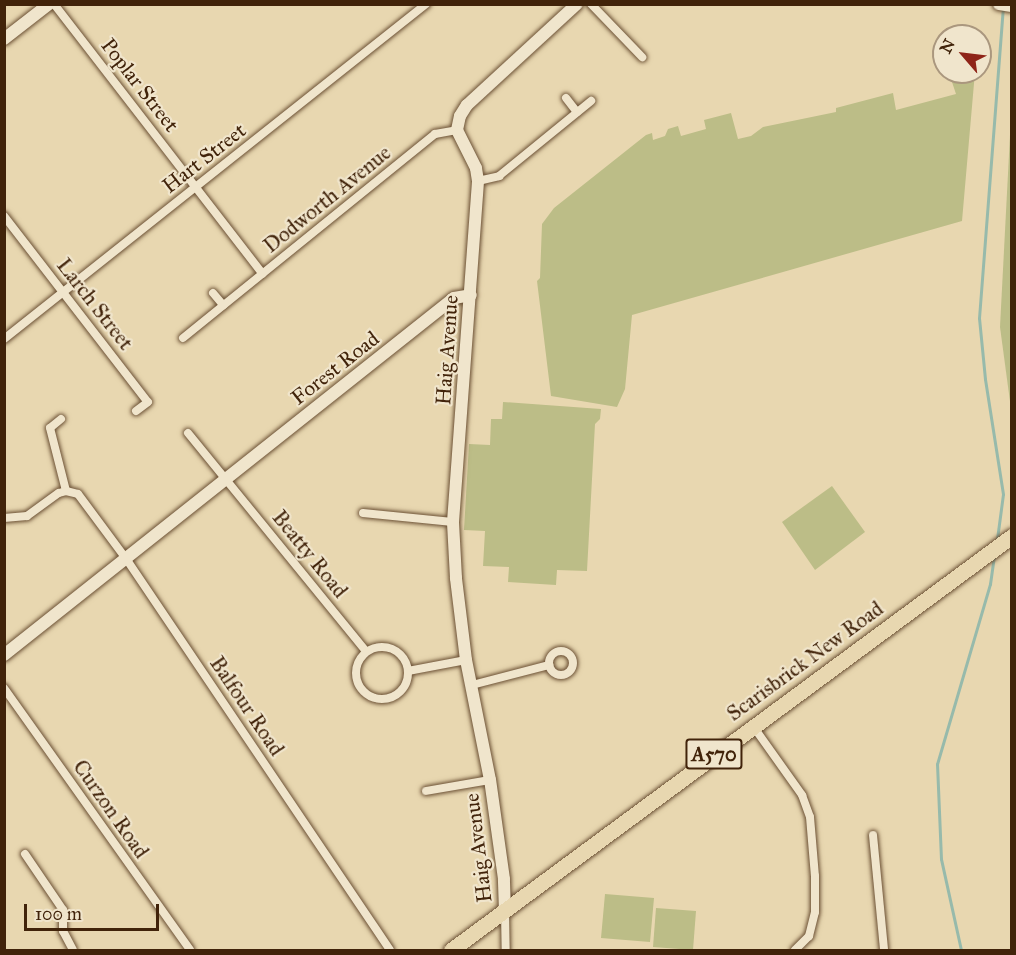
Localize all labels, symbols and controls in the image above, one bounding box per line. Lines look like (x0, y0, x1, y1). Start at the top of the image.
north arrow (932, 24, 992, 84)
street label: Poplar Street (96, 33, 184, 137)
text: N (936, 36, 959, 57)
street label: Hart Street (157, 118, 251, 198)
street label: Dodworth Avenue (258, 140, 396, 258)
street label: Larch Street (51, 253, 139, 355)
street label: Haig Avenue (431, 294, 463, 406)
street label: Forest Road (286, 326, 384, 410)
street label: Beatty Road (267, 505, 353, 603)
street label: Scarisbrick New Road (722, 596, 888, 726)
street label: Balfour Road (205, 652, 289, 760)
road number: A570 (684, 737, 744, 771)
street label: Curzon Road (68, 755, 154, 863)
street label: Haig Avenue (459, 792, 497, 904)
scale bar (27, 892, 162, 930)
text: 100 m (35, 903, 82, 925)

